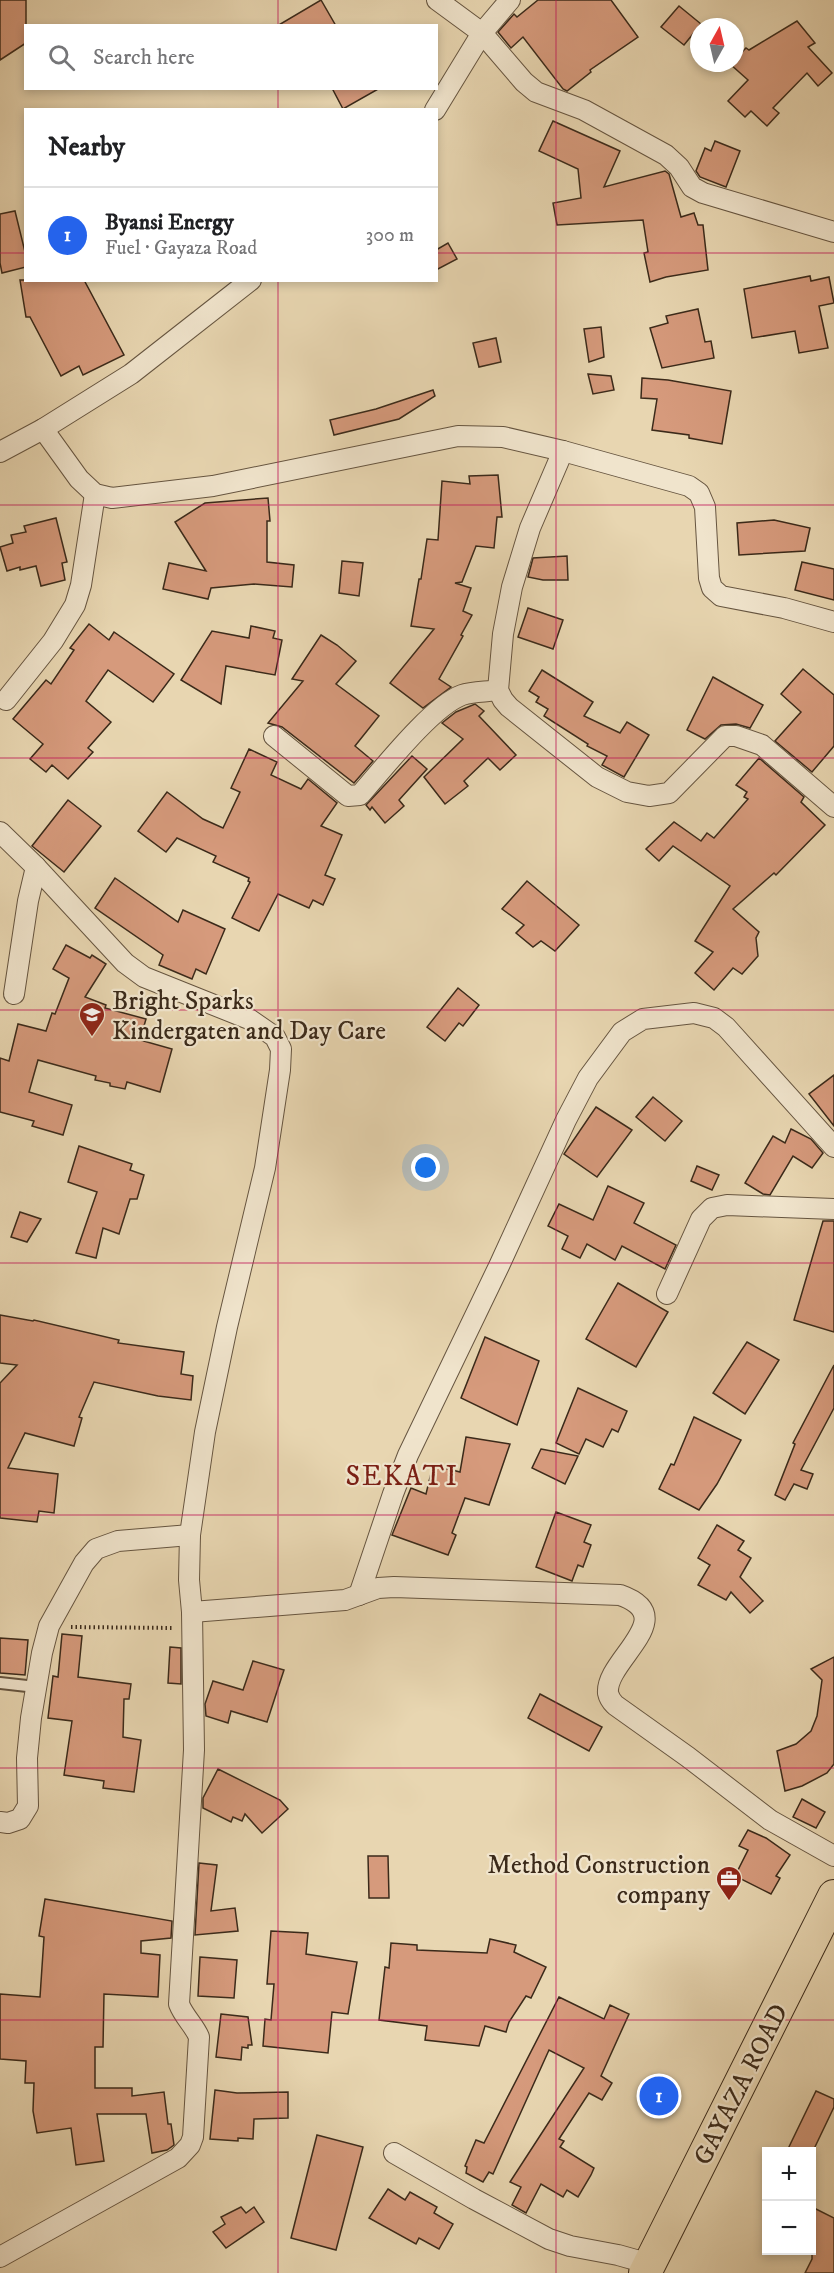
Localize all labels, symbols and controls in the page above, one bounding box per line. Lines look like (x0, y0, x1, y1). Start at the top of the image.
north arrow (690, 18, 744, 72)
search box (24, 24, 438, 90)
icon: search (45, 41, 78, 74)
text: Search here (93, 44, 195, 71)
text: Nearby (48, 131, 125, 164)
text: Byansi Energy (105, 209, 234, 236)
text: 1 (64, 223, 71, 248)
text: 300 m (366, 223, 414, 248)
text: Fuel · Gayaza Road (105, 236, 257, 261)
place label: Bright Sparks Kindergaten and Day Care (112, 985, 386, 1048)
school or university icon: Bright Sparks Kindergaten and Day Care (77, 1000, 107, 1038)
your location (411, 1153, 440, 1182)
district label: SEKATI (345, 1459, 459, 1494)
place label: Method Construction company (488, 1849, 711, 1912)
office icon: Method Construction company (714, 1864, 744, 1902)
street label: GAYAZA ROAD (687, 1999, 796, 2171)
pin: 1 (640, 2074, 678, 2118)
map controls (762, 2147, 816, 2255)
button: + (762, 2147, 816, 2201)
button: − (762, 2201, 816, 2255)

